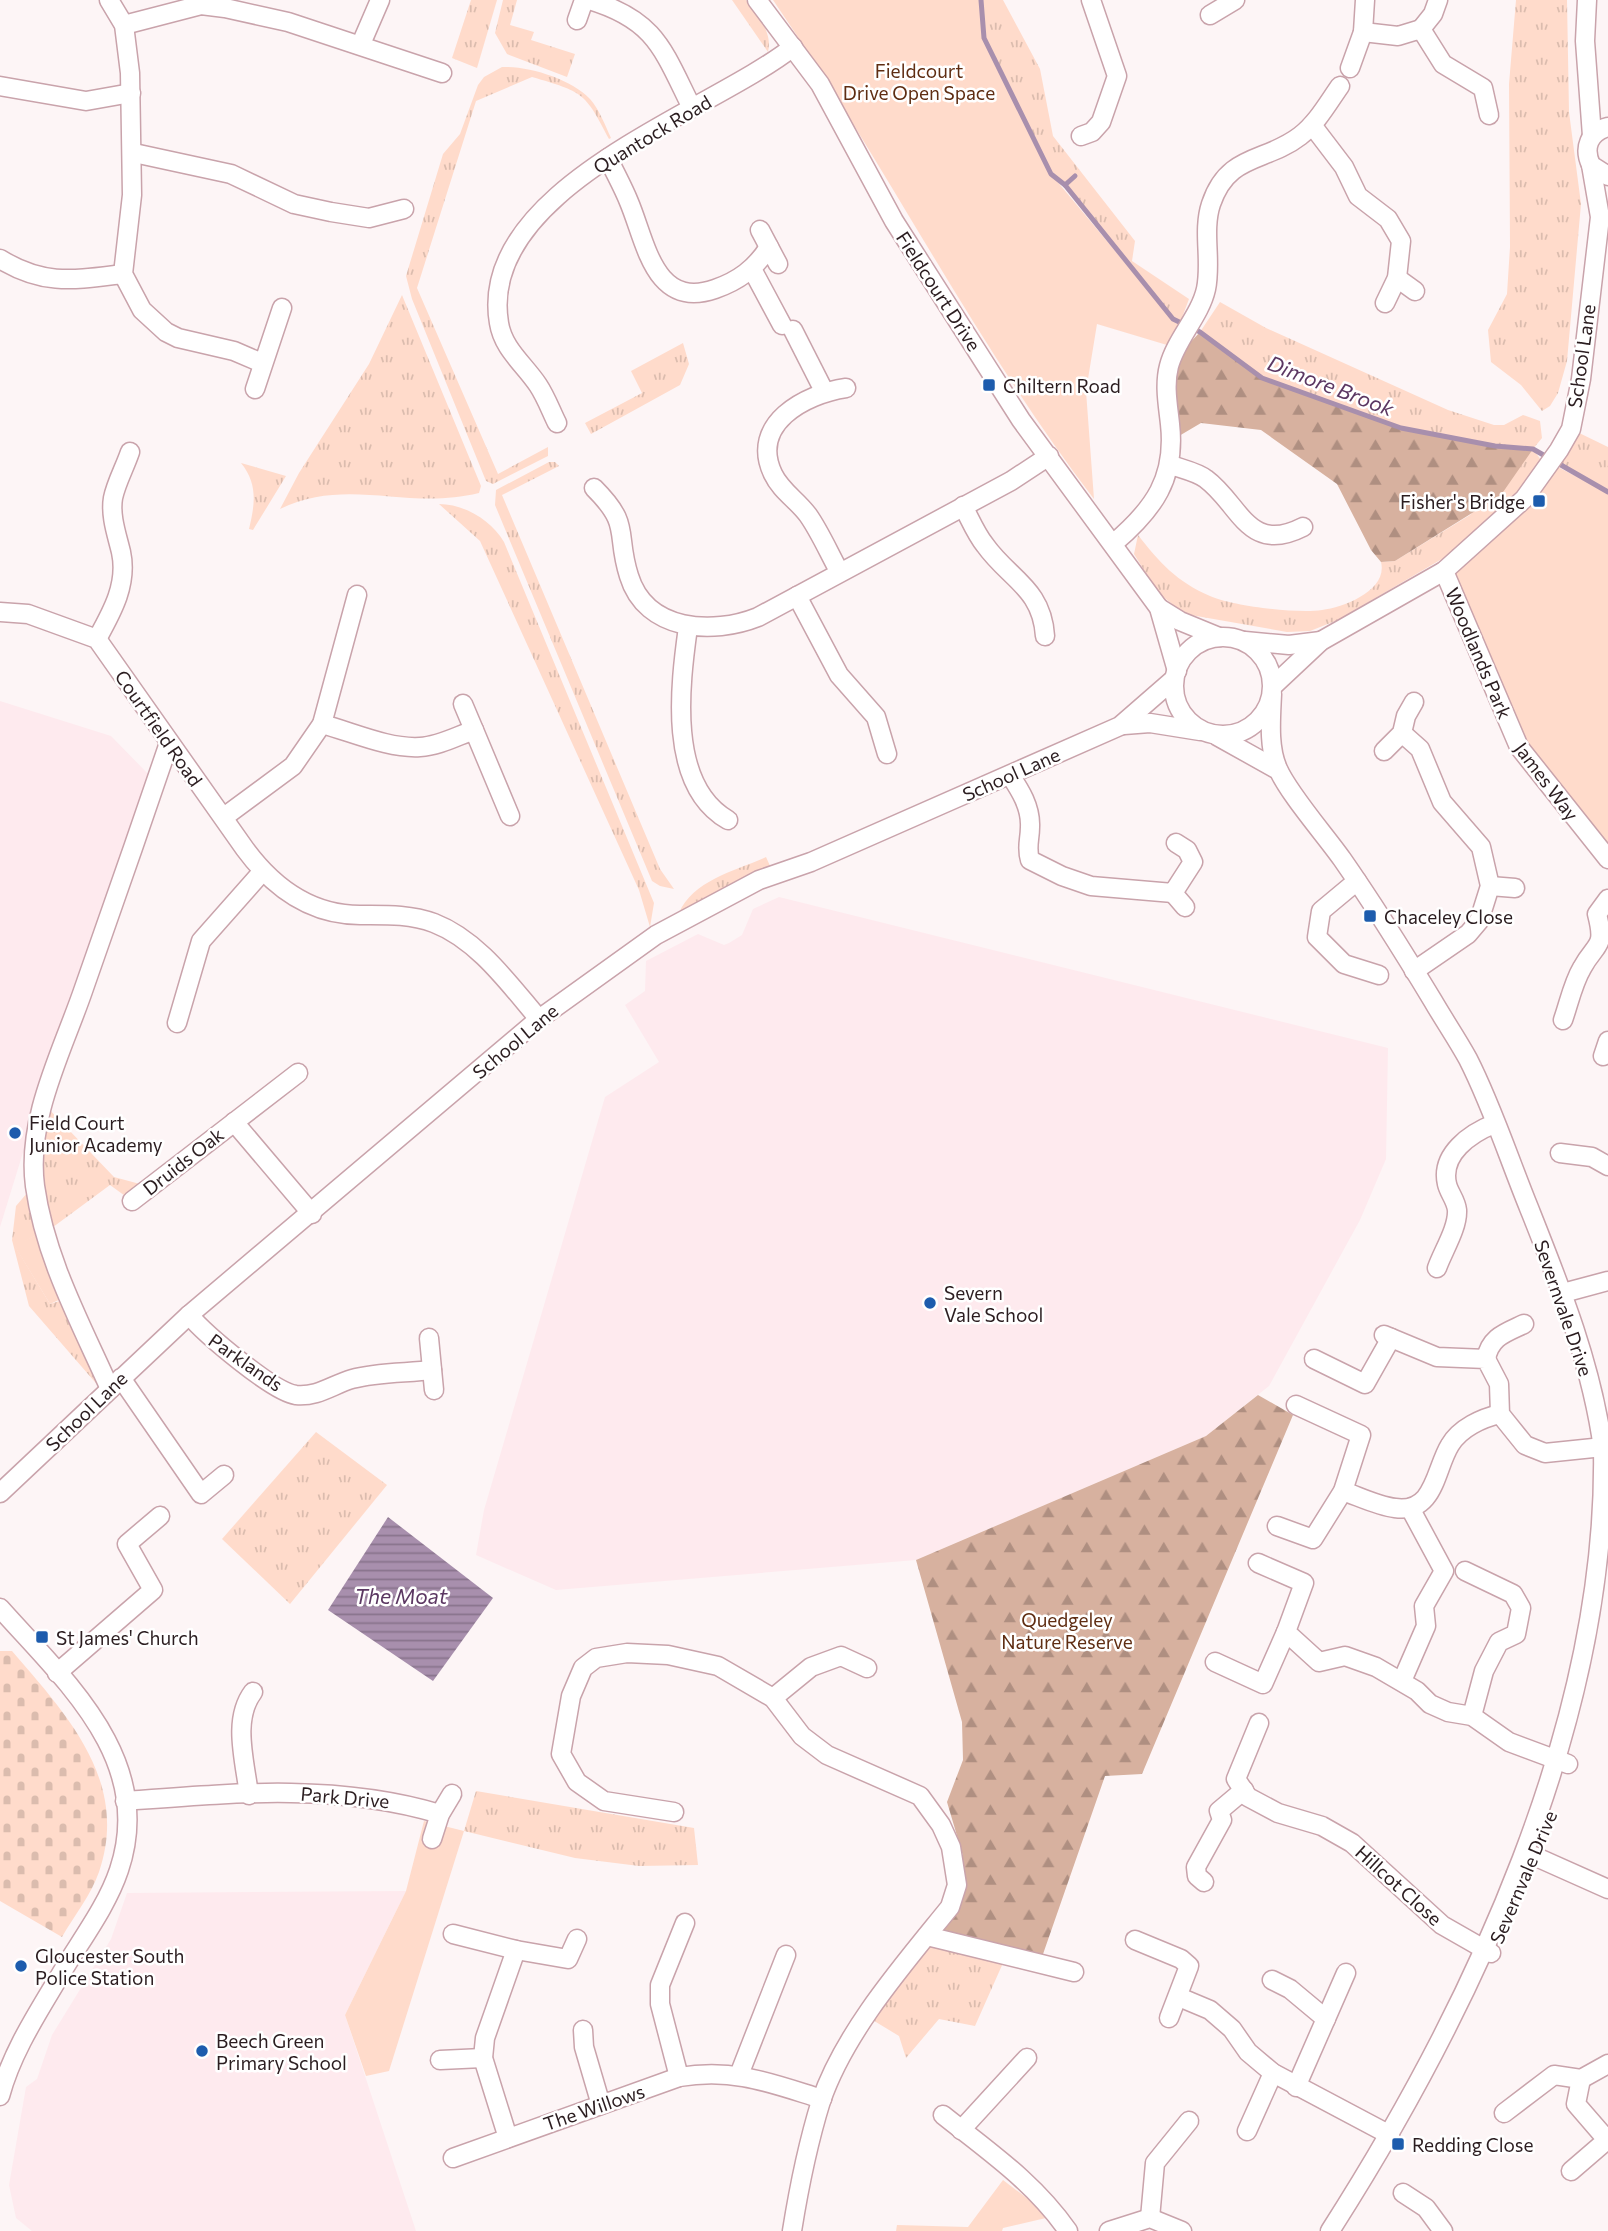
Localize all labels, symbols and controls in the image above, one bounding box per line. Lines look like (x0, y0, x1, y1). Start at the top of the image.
park label: Fieldcourt Drive Open Space (843, 59, 995, 104)
street label: Quantock Road (589, 90, 715, 178)
street label: Fieldcourt Drive (892, 227, 986, 355)
street label: School Lane (1562, 303, 1600, 409)
water label: Dimore Brook (1264, 350, 1398, 421)
place label: Chiltern Road (1003, 374, 1121, 397)
marker: Chiltern Road (981, 377, 997, 393)
place label: Fisher's Bridge (1400, 490, 1525, 513)
marker: Fisher's Bridge (1531, 493, 1547, 509)
street label: Woodlands Park (1441, 584, 1517, 722)
street label: Courtfield Road (110, 665, 208, 791)
street label: James Way (1510, 737, 1584, 825)
street label: School Lane (959, 742, 1063, 806)
place label: Chaceley Close (1384, 905, 1513, 928)
marker: Chaceley Close (1362, 908, 1378, 924)
street label: School Lane (468, 999, 562, 1083)
place label: Field Court Junior Academy (29, 1111, 163, 1156)
street label: Druids Oak (138, 1122, 228, 1200)
marker: Field Court Junior Academy (7, 1125, 23, 1141)
street label: Severnvale Drive (1530, 1237, 1598, 1379)
place label: Severn Vale School (944, 1281, 1043, 1326)
marker: Severn Vale School (922, 1295, 938, 1311)
street label: Parklands (205, 1328, 287, 1396)
street label: School Lane (40, 1366, 132, 1456)
water label: The Moat (355, 1583, 448, 1608)
park label: Quedgeley Nature Reserve (1001, 1608, 1133, 1653)
place label: St James' Church (56, 1626, 199, 1649)
marker: St James' Church (34, 1629, 50, 1645)
street label: Park Drive (300, 1782, 390, 1812)
street label: Severnvale Drive (1485, 1807, 1561, 1947)
street label: Hillcot Close (1351, 1840, 1447, 1930)
place label: Gloucester South Police Station (35, 1944, 184, 1989)
marker: Gloucester South Police Station (13, 1958, 29, 1974)
place label: Beech Green Primary School (216, 2029, 347, 2074)
marker: Beech Green Primary School (194, 2043, 210, 2059)
street label: The Willows (540, 2079, 648, 2135)
place label: Redding Close (1412, 2133, 1533, 2156)
marker: Redding Close (1390, 2136, 1406, 2152)

